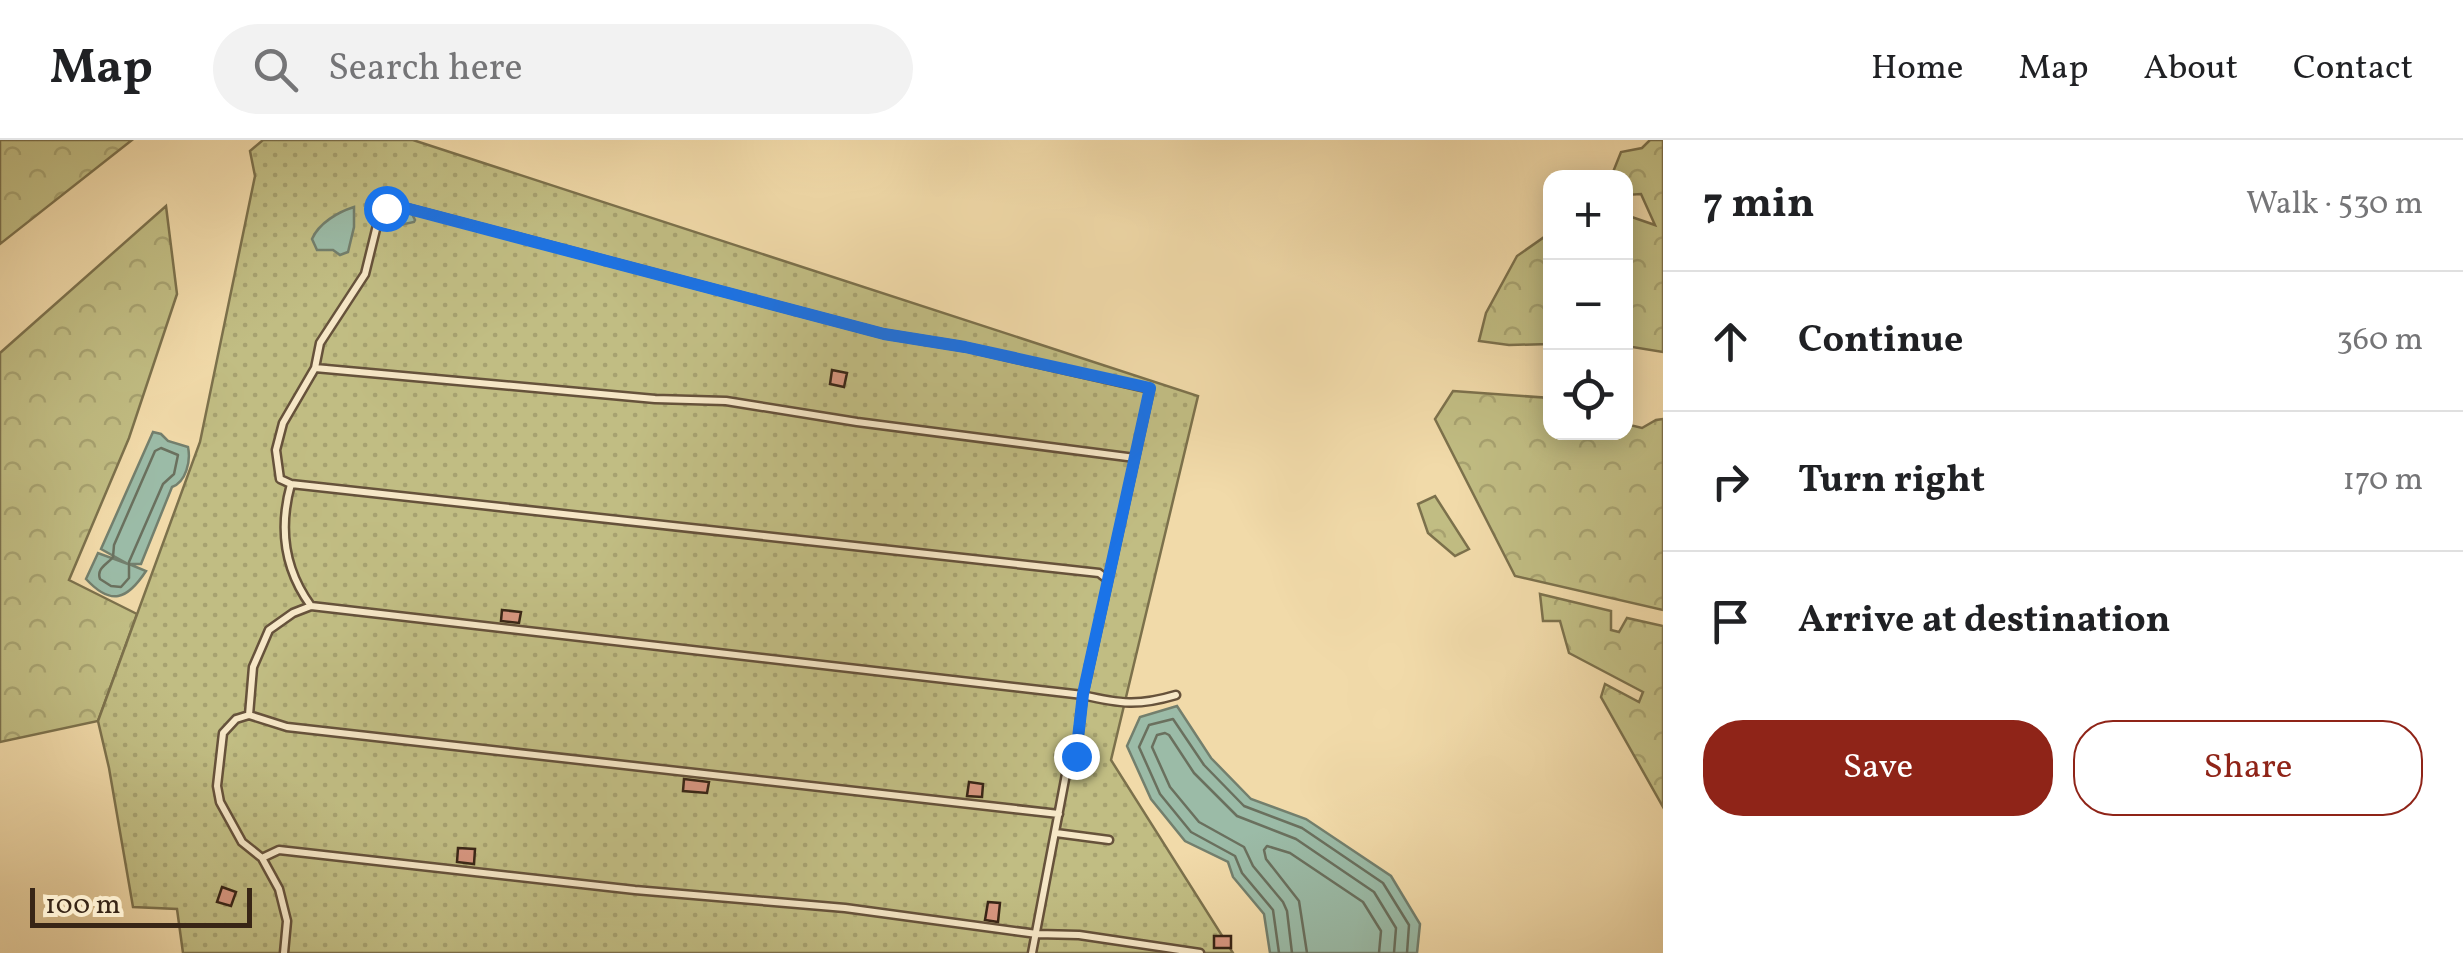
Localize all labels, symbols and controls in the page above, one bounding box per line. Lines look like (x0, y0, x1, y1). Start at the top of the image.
search box (213, 24, 913, 114)
text: Map (50, 36, 153, 103)
icon: search (248, 42, 303, 97)
text: Search here (328, 43, 523, 96)
text: Home (1871, 45, 1963, 93)
text: Map (2018, 45, 2089, 93)
text: About (2144, 45, 2238, 93)
text: Contact (2293, 45, 2413, 93)
map controls (1543, 170, 1633, 440)
button: + (1543, 170, 1633, 260)
text: 7 min (1703, 176, 1815, 235)
text: Walk · 530 m (2246, 183, 2423, 227)
route start (364, 186, 410, 232)
button: − (1543, 260, 1633, 350)
icon: ahead (1703, 314, 1758, 369)
text: Continue (1798, 315, 1963, 368)
text: 360 m (2336, 319, 2423, 363)
button: locate (1543, 350, 1633, 440)
icon: right (1703, 454, 1758, 509)
text: Turn right (1798, 455, 1985, 508)
text: 170 m (2342, 459, 2423, 503)
icon: arrive (1703, 594, 1758, 649)
text: Arrive at destination (1798, 595, 2171, 648)
button: Save (1703, 720, 2053, 816)
button: Share (2073, 720, 2423, 816)
route end (1054, 734, 1100, 780)
scale bar (30, 883, 252, 928)
text: 100 m (45, 886, 120, 925)

